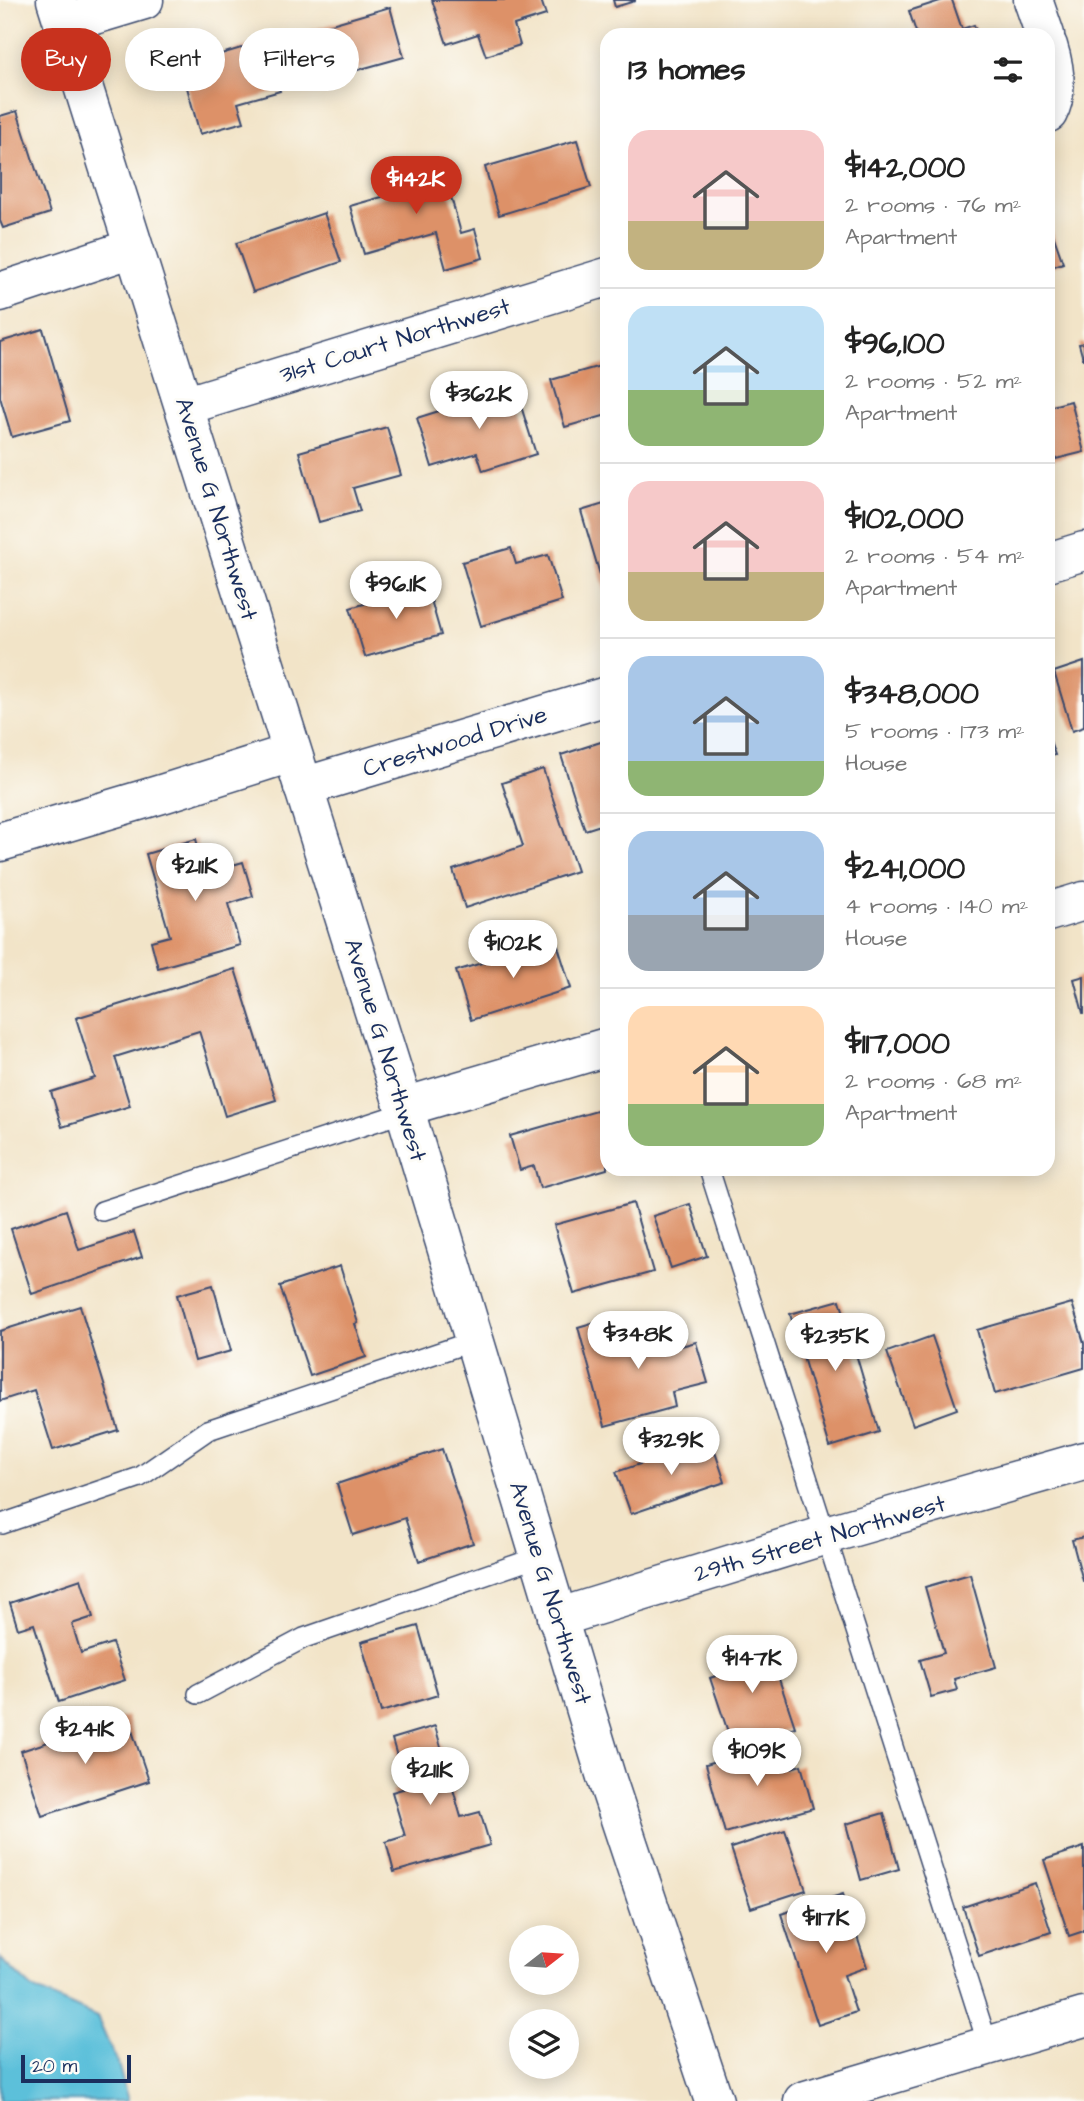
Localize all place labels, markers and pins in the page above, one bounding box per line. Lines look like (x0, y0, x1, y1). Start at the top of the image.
pin: $142K (367, 156, 465, 216)
pin: $362K (430, 372, 528, 431)
pin: $96.1K (339, 562, 453, 621)
pin: $211K (146, 844, 244, 903)
pin: $102K (464, 920, 562, 980)
pin: $348K (589, 1312, 687, 1371)
pin: $235K (786, 1314, 884, 1373)
pin: $329K (622, 1418, 720, 1477)
pin: $147K (703, 1636, 801, 1695)
pin: $241K (36, 1706, 134, 1766)
pin: $109K (708, 1728, 806, 1788)
pin: $211K (381, 1748, 479, 1807)
pin: $117K (777, 1896, 875, 1955)

